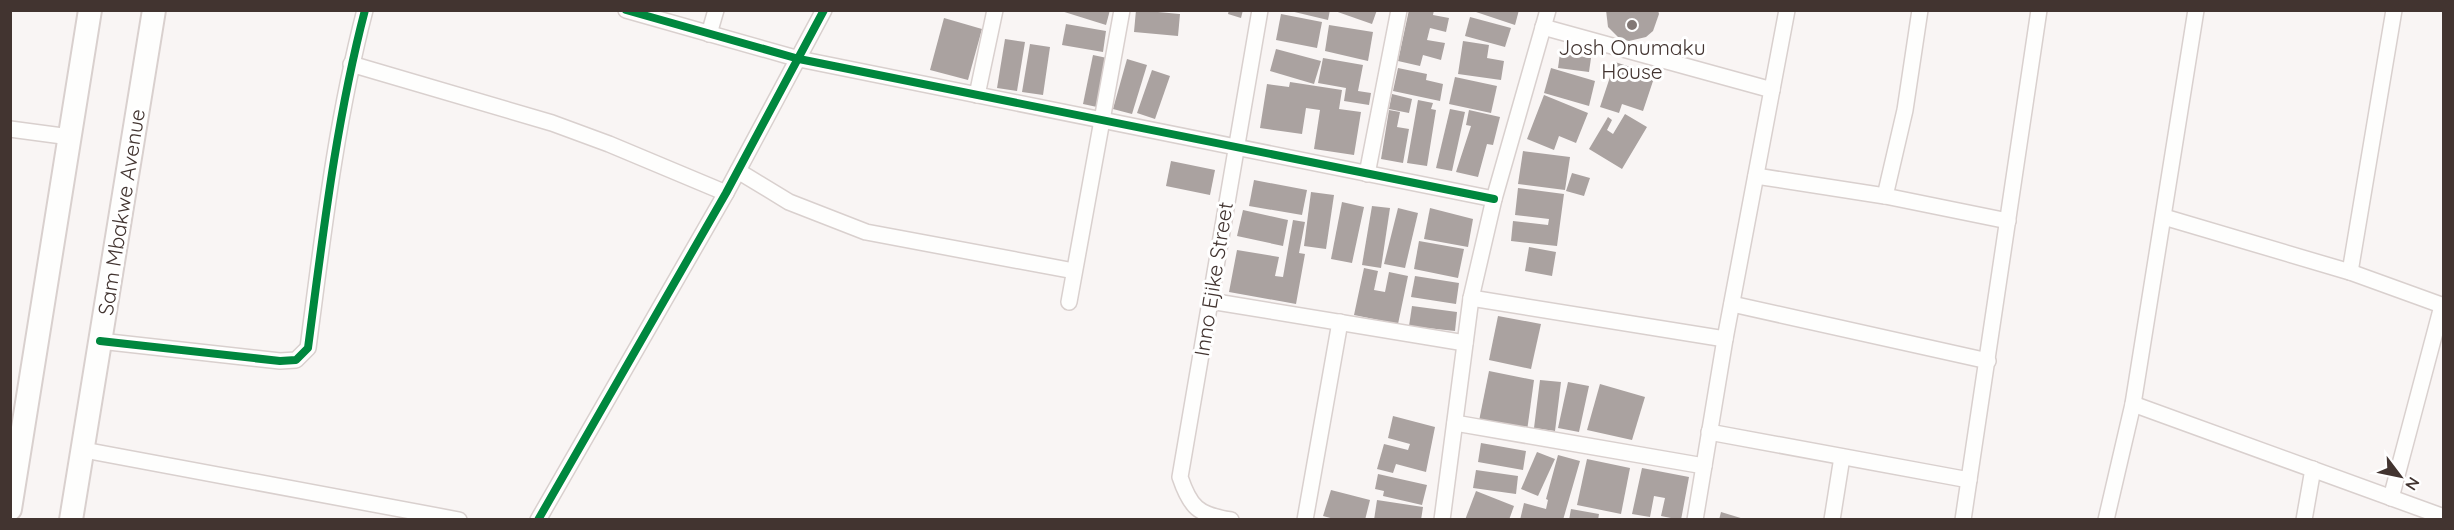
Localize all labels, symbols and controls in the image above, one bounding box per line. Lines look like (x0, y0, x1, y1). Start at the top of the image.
marker: Josh Onumaku House (1625, 18, 1639, 32)
place label: Josh Onumaku House (1558, 34, 1706, 84)
street label: Sam Mbakwe Avenue (92, 107, 150, 317)
street label: Inno Ejike Street (1188, 200, 1238, 358)
north arrow (2370, 446, 2430, 506)
text: N (2401, 474, 2424, 494)

